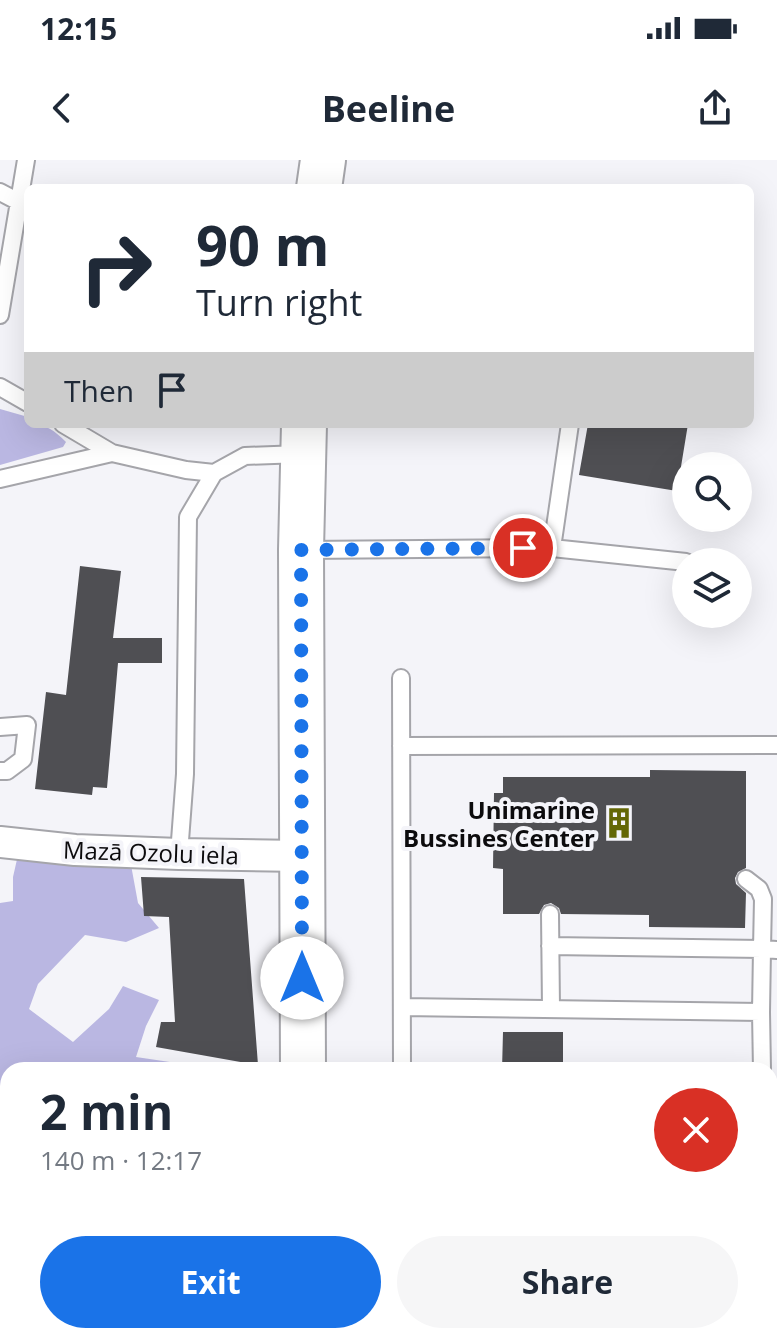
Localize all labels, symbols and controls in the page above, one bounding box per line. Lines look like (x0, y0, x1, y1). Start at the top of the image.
text: 12:15 (40, 8, 117, 49)
text: Beeline (322, 84, 455, 133)
icon: back (40, 86, 84, 130)
icon: share (693, 86, 737, 130)
text: 90 m (196, 206, 330, 282)
icon: right (64, 216, 168, 320)
text: Turn right (196, 278, 362, 327)
icon: arrive (150, 368, 194, 412)
text: Then (64, 370, 134, 411)
map controls (672, 452, 752, 628)
button: search (672, 452, 752, 532)
pin (489, 514, 557, 582)
icon: arrive (501, 526, 545, 570)
button: layers (672, 548, 752, 628)
place label: Unimarine Bussines Center (403, 793, 595, 854)
building icon: Unimarine Bussines Center (602, 806, 636, 840)
street label: Mazā Ozolu iela (62, 832, 240, 872)
position arrow (260, 936, 344, 1020)
text: 2 min (40, 1079, 173, 1144)
button: close (654, 1088, 738, 1172)
text: 140 m · 12:17 (40, 1142, 202, 1178)
button: Exit (40, 1236, 381, 1328)
button: Share (397, 1236, 738, 1328)

